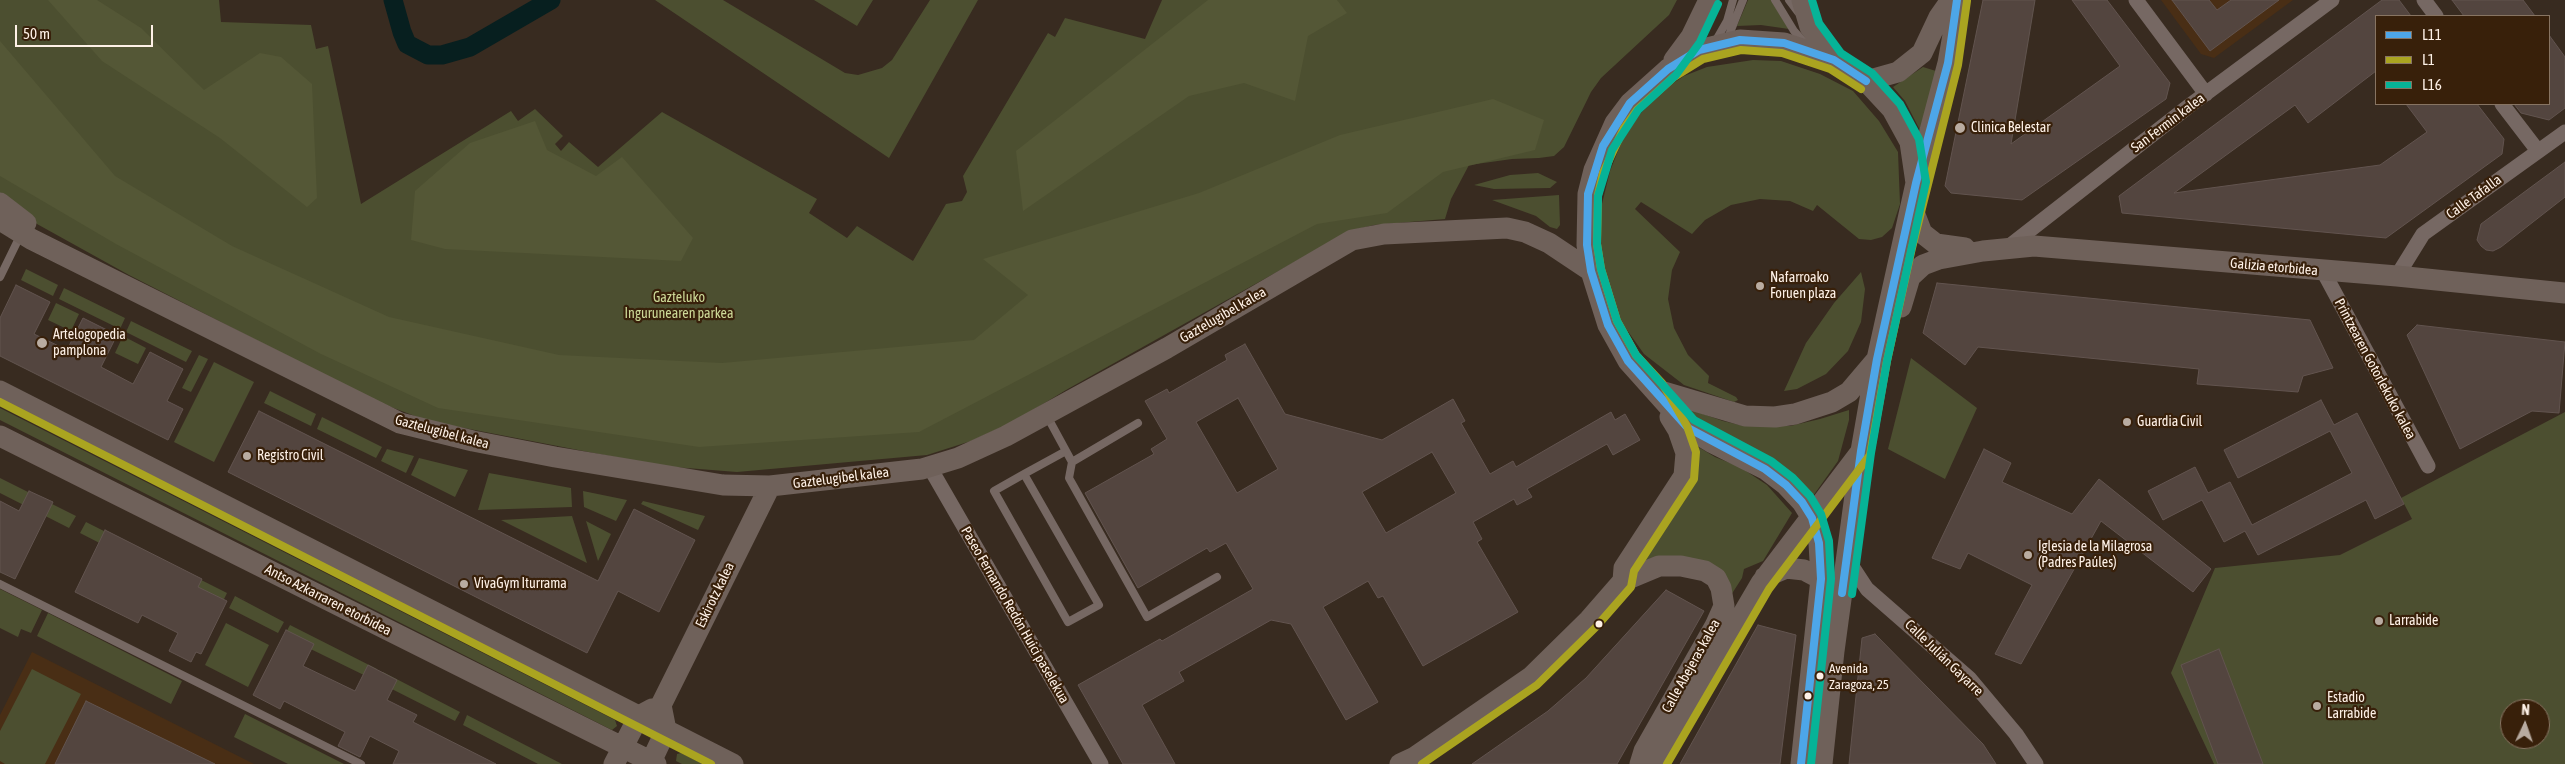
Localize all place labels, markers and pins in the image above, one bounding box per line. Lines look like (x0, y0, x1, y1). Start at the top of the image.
place label: Clinica Belestar (1971, 120, 2050, 136)
marker: Clinica Belestar (1953, 121, 1967, 135)
place label: Nafarroako Foruen plaza (1770, 270, 1836, 302)
marker: Nafarroako Foruen plaza (1754, 280, 1766, 292)
place label: Artelogopedia pamplona (53, 327, 126, 360)
marker: Artelogopedia pamplona (35, 336, 49, 350)
place label: Guardia Civil (2137, 414, 2202, 430)
marker: Guardia Civil (2121, 416, 2133, 428)
place label: Registro Civil (257, 448, 323, 464)
marker: Registro Civil (241, 450, 253, 462)
place label: Iglesia de la Milagrosa (Padres Paúles) (2038, 539, 2152, 572)
marker: Iglesia de la Milagrosa (Padres Paúles) (2022, 549, 2034, 561)
place label: VivaGym Iturrama (474, 576, 567, 592)
marker: VivaGym Iturrama (458, 578, 470, 590)
place label: Larrabide (2389, 613, 2438, 629)
marker: Larrabide (2373, 615, 2385, 627)
unlabelled marker (1594, 619, 1604, 629)
place label: Avenida Zaragoza, 25 (1829, 661, 1889, 692)
marker: Avenida Zaragoza, 25 (1815, 671, 1825, 681)
place label: Estadio Larrabide (2327, 690, 2376, 722)
unlabelled marker (1803, 691, 1813, 701)
marker: Estadio Larrabide (2311, 700, 2323, 712)

